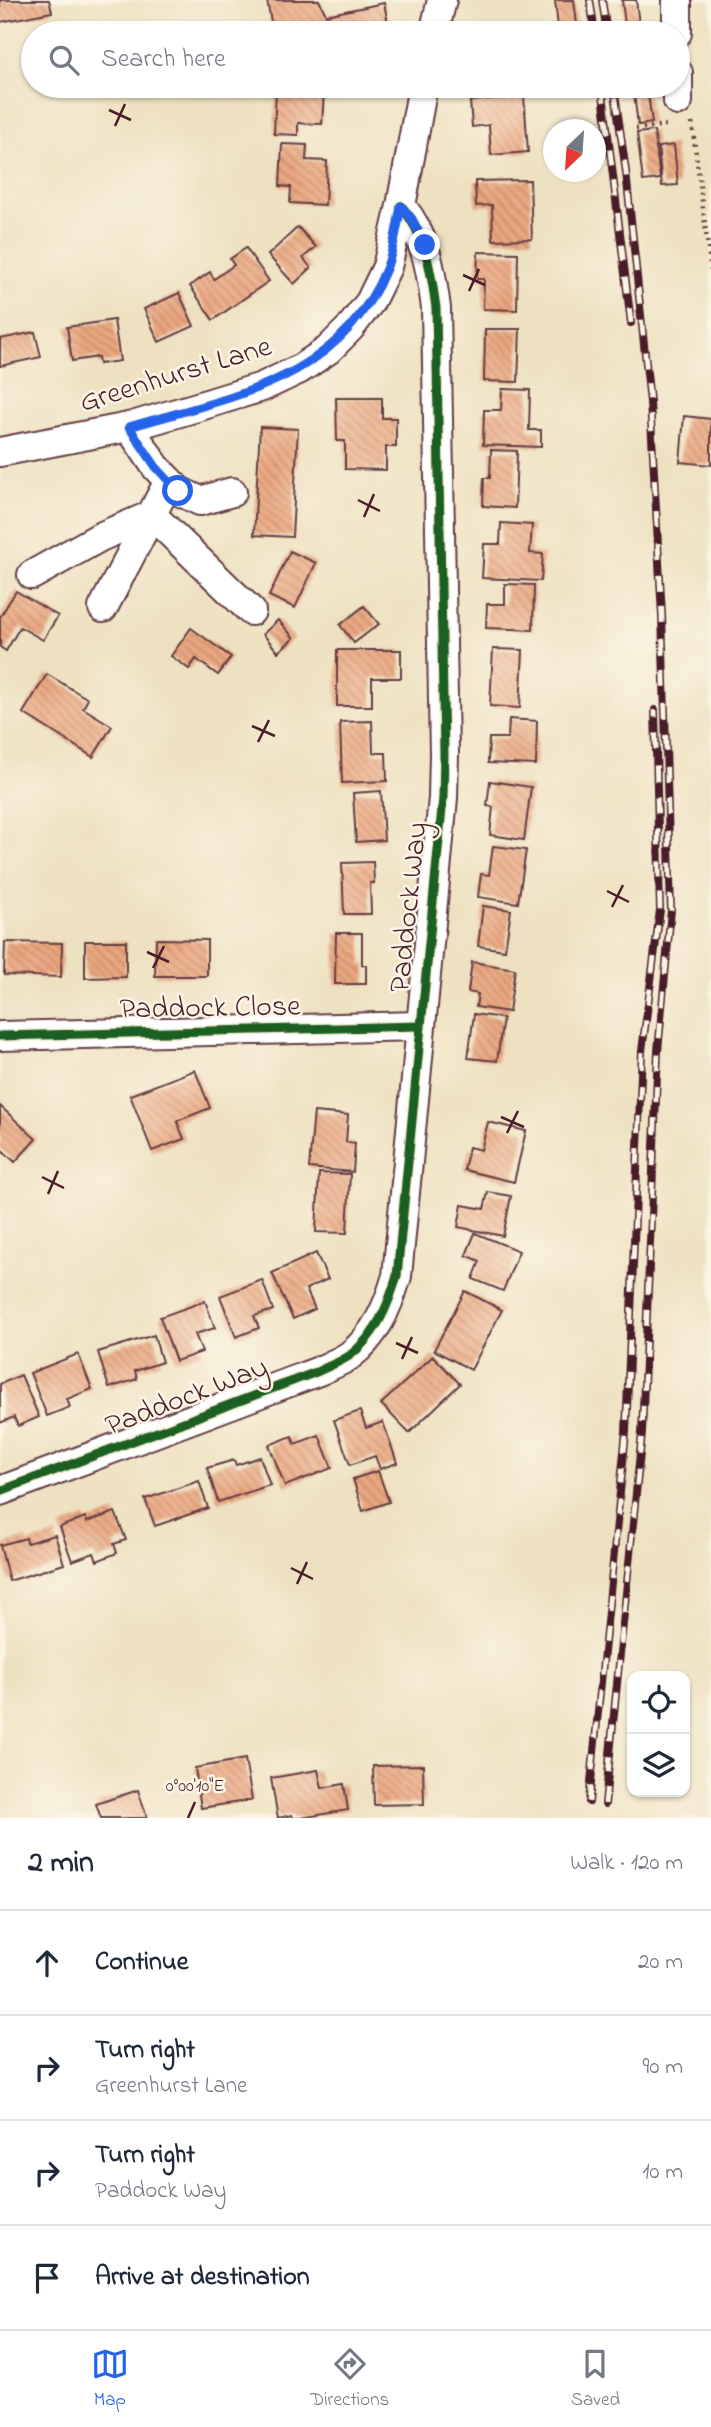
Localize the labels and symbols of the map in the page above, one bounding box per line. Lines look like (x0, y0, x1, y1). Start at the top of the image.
north arrow (543, 119, 606, 182)
route end (409, 229, 440, 260)
street label: Greenhurst Lane (74, 326, 278, 426)
route start (162, 475, 193, 506)
street label: Paddock Way (379, 820, 441, 995)
street label: Paddock Close (119, 985, 301, 1033)
street label: Paddock Way (99, 1347, 275, 1449)
text: 0°00'10"E (166, 1774, 224, 1800)

